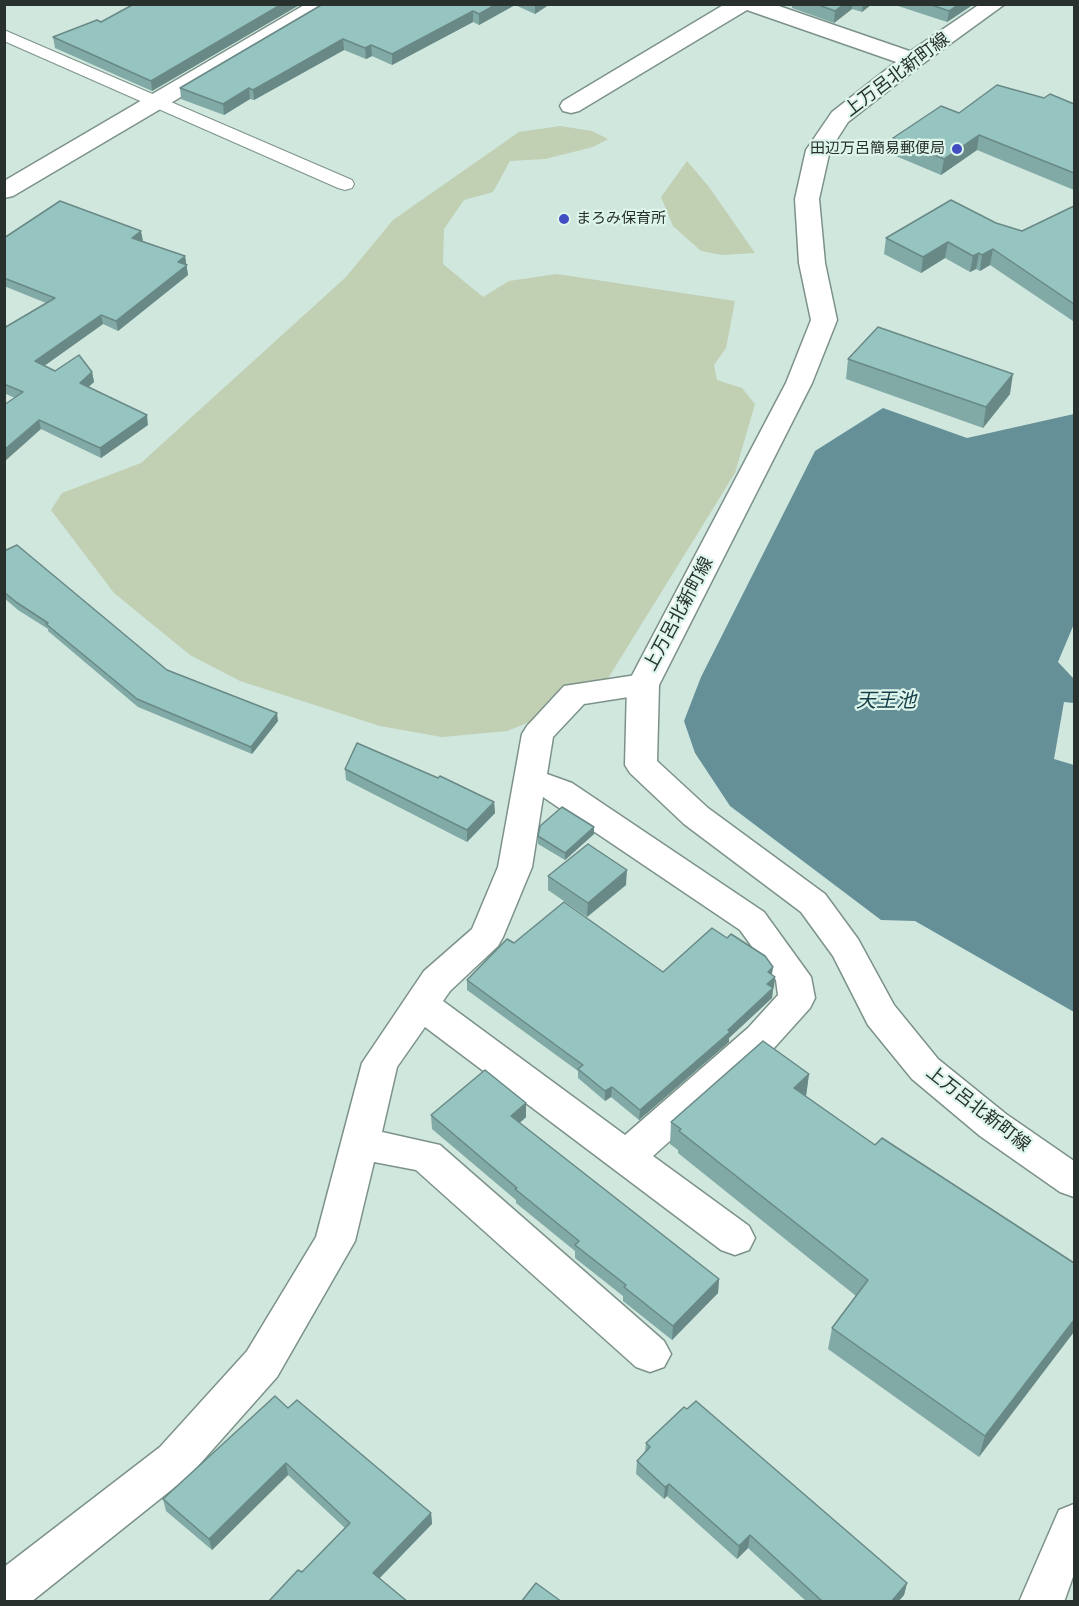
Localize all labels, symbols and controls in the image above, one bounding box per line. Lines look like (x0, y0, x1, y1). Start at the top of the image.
street label: 上万呂北新町線 (840, 28, 954, 122)
place label: 田辺万呂簡易郵便局 (810, 140, 945, 158)
marker: 田辺万呂簡易郵便局 (950, 142, 964, 156)
place label: まろみ保育所 (576, 210, 666, 228)
marker: まろみ保育所 (557, 212, 571, 226)
street label: 上万呂北新町線 (640, 553, 718, 675)
water label: 天王池 (856, 689, 916, 713)
street label: 上万呂北新町線 (922, 1062, 1034, 1156)

